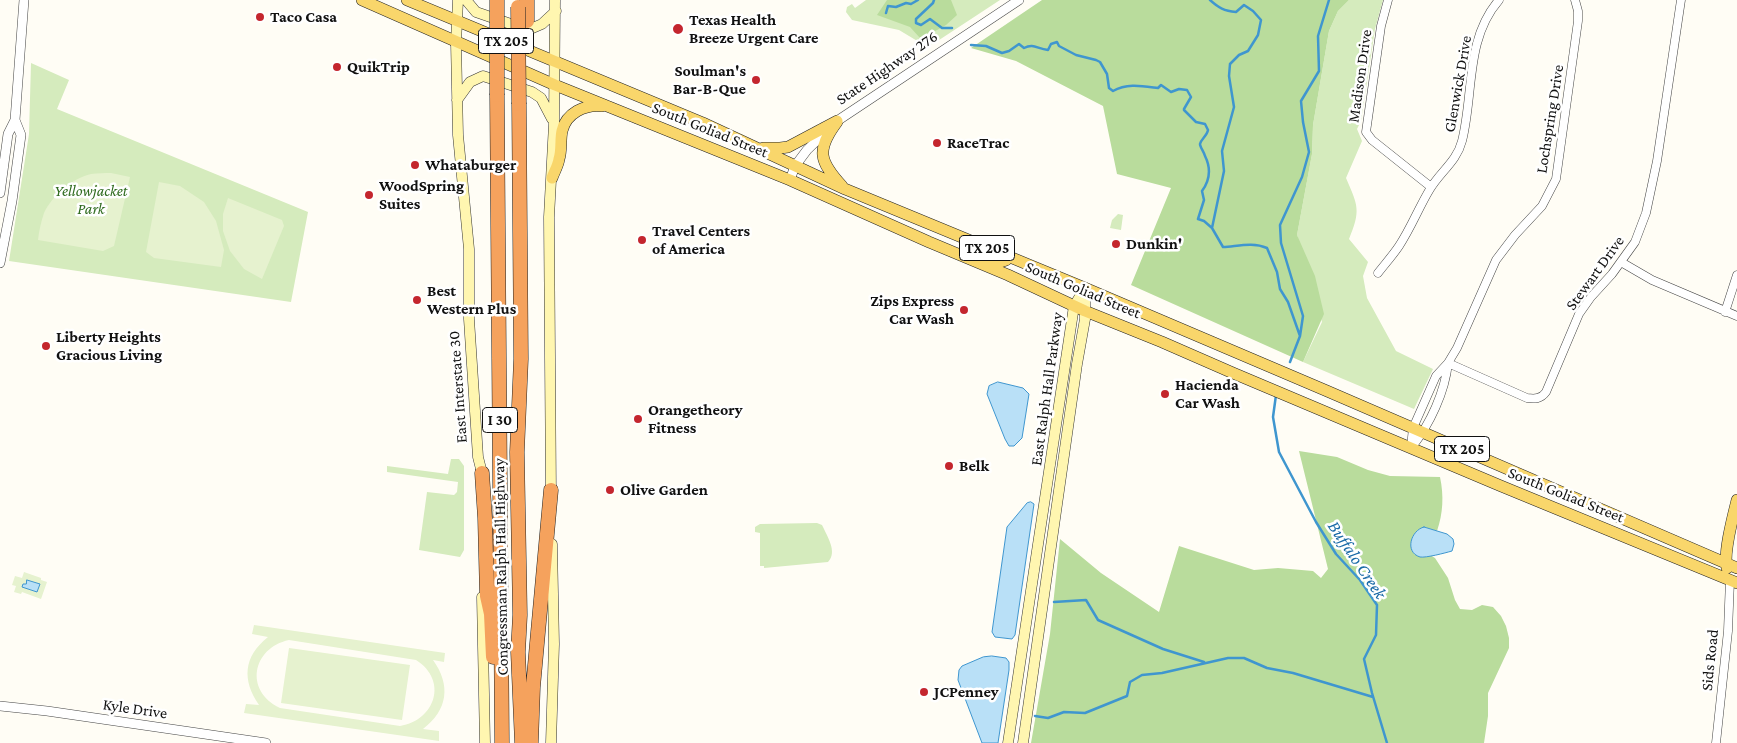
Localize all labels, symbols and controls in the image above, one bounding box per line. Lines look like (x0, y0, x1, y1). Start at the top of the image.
place label: Taco Casa (270, 7, 337, 27)
place label: Texas Health Breeze Urgent Care (689, 10, 819, 48)
marker: Taco Casa (254, 11, 266, 23)
marker: Texas Health Breeze Urgent Care (671, 22, 685, 36)
street label: State Highway 276 (833, 27, 941, 109)
road number: TX 205 (478, 28, 534, 54)
street label: Madison Drive (1344, 28, 1376, 124)
street label: Glenwick Drive (1440, 34, 1476, 134)
place label: QuikTrip (347, 57, 410, 77)
marker: QuikTrip (331, 61, 343, 73)
place label: Soulman's Bar-B-Que (673, 61, 746, 99)
street label: Lochspring Drive (1532, 63, 1568, 175)
marker: Soulman's Bar-B-Que (750, 74, 762, 86)
street label: South Goliad Street (649, 98, 771, 162)
place label: RaceTrac (947, 133, 1010, 153)
marker: RaceTrac (931, 137, 943, 149)
place label: Whataburger (425, 155, 516, 175)
marker: Whataburger (409, 159, 421, 171)
place label: WoodSpring Suites (379, 176, 464, 214)
park label: Yellowjacket Park (54, 181, 128, 219)
marker: WoodSpring Suites (363, 189, 375, 201)
place label: Travel Centers of America (652, 221, 750, 259)
street label: Stewart Drive (1562, 232, 1628, 314)
marker: Travel Centers of America (636, 234, 648, 246)
place label: Dunkin' (1126, 234, 1182, 254)
road number: TX 205 (960, 236, 1014, 260)
marker: Dunkin' (1110, 238, 1122, 250)
street label: South Goliad Street (1022, 257, 1144, 323)
place label: Best Western Plus (427, 281, 516, 319)
place label: Zips Express Car Wash (870, 291, 954, 329)
marker: Best Western Plus (411, 294, 423, 306)
marker: Zips Express Car Wash (958, 304, 970, 316)
street label: East Ralph Hall Parkway (1027, 311, 1067, 467)
place label: Liberty Heights Gracious Living (56, 327, 162, 365)
street label: East Interstate 30 (444, 330, 472, 444)
marker: Liberty Heights Gracious Living (40, 340, 52, 352)
place label: Hacienda Car Wash (1175, 375, 1240, 413)
marker: Hacienda Car Wash (1159, 388, 1171, 400)
place label: Orangetheory Fitness (648, 400, 743, 438)
road number: I 30 (482, 408, 518, 432)
marker: Orangetheory Fitness (632, 413, 644, 425)
road number: TX 205 (1434, 436, 1490, 462)
place label: Belk (959, 456, 989, 476)
street label: Congressman Ralph Hall Highway (490, 458, 512, 676)
marker: Belk (943, 460, 955, 472)
street label: South Goliad Street (1505, 463, 1627, 527)
place label: Olive Garden (620, 480, 708, 500)
marker: Olive Garden (604, 484, 616, 496)
water label: Buffalo Creek (1323, 517, 1391, 603)
street label: Sids Road (1697, 628, 1723, 692)
place label: JCPenney (934, 682, 999, 702)
marker: JCPenney (918, 686, 930, 698)
street label: Kyle Drive (101, 695, 169, 723)

